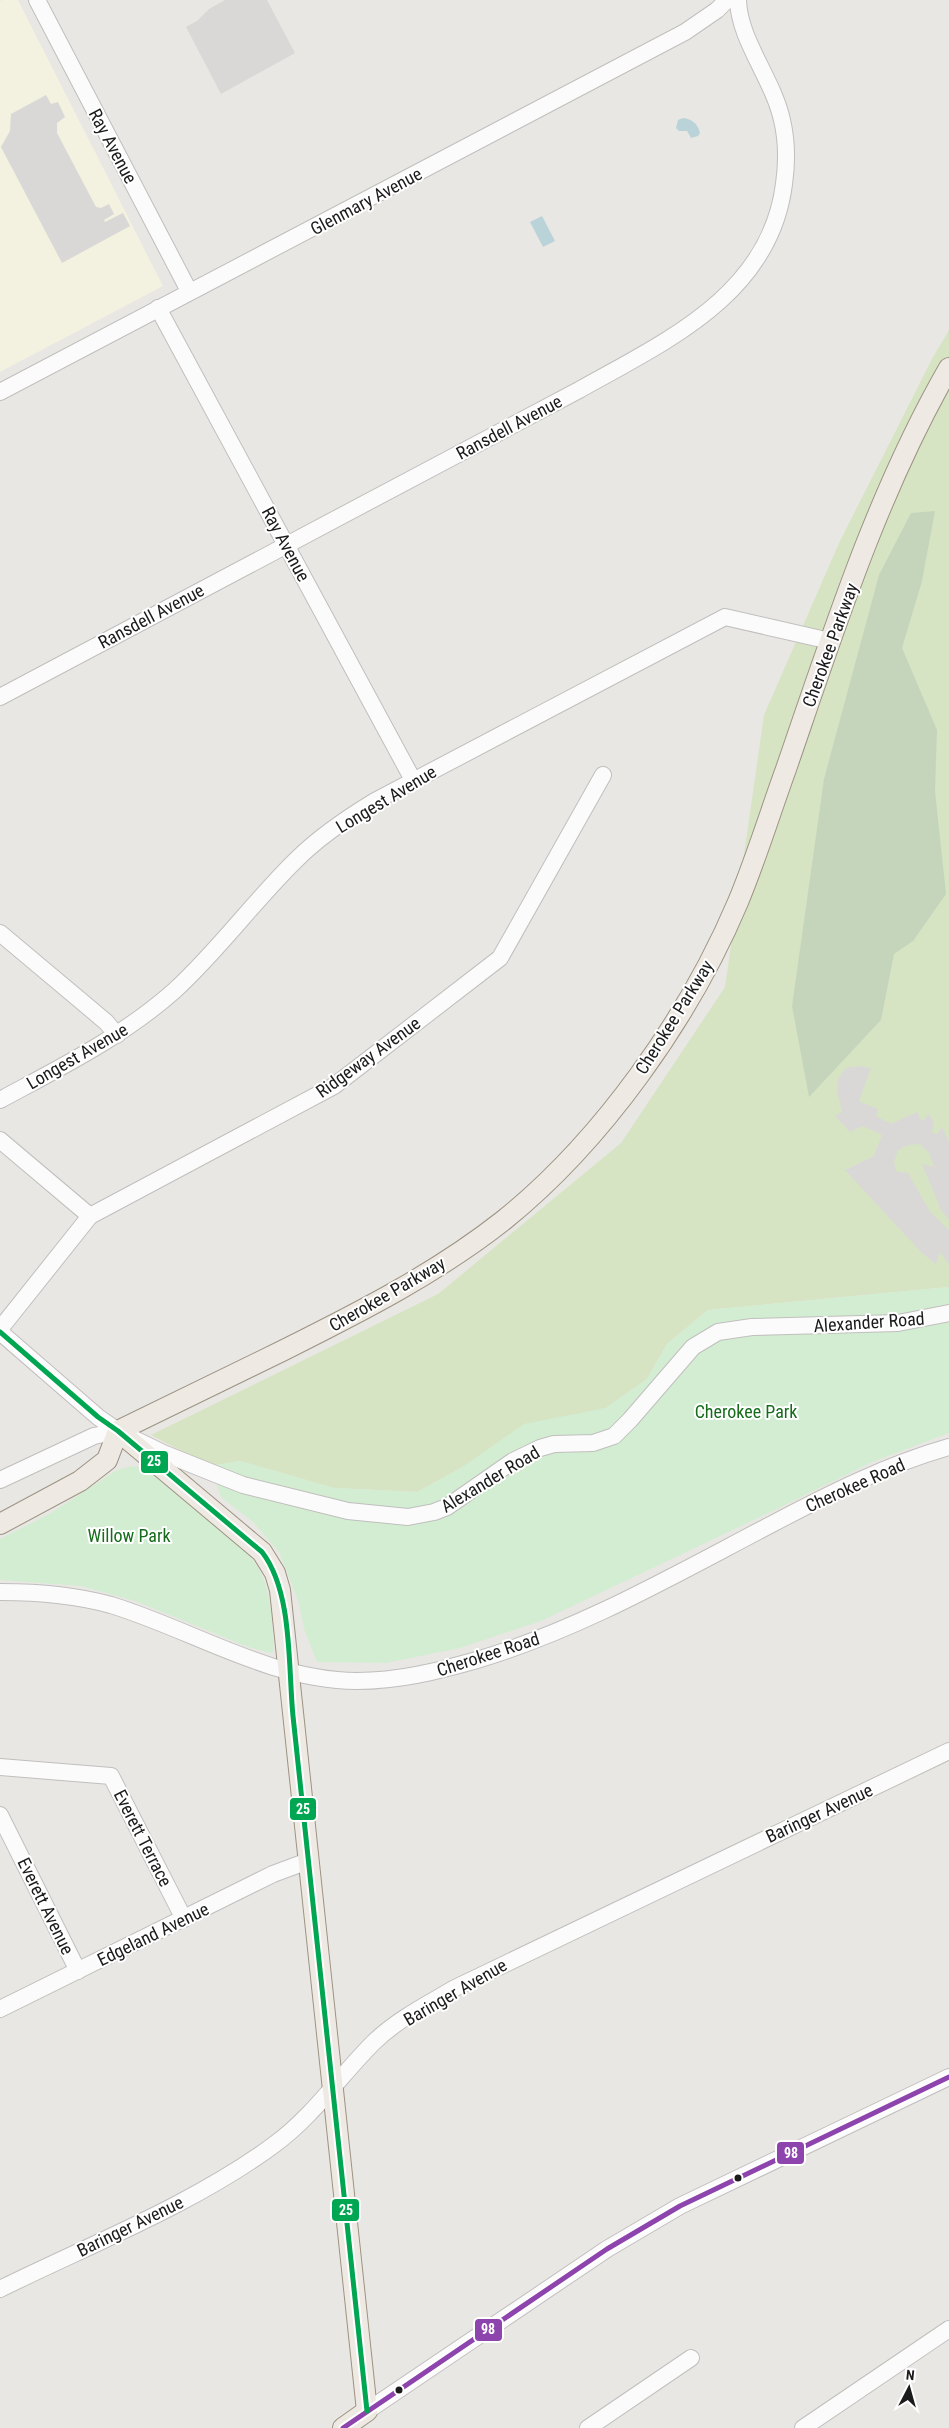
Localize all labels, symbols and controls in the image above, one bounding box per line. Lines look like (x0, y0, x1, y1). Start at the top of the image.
street label: Ray Avenue (85, 105, 141, 187)
street label: Glenmary Avenue (307, 163, 425, 239)
street label: Ransdell Avenue (453, 390, 565, 464)
street label: Ray Avenue (258, 503, 314, 585)
street label: Ransdell Avenue (95, 579, 207, 653)
street label: Cherokee Parkway (798, 580, 862, 710)
street label: Longest Avenue (332, 761, 440, 837)
street label: Cherokee Parkway (631, 956, 718, 1078)
street label: Ridgeway Avenue (312, 1012, 424, 1102)
street label: Longest Avenue (23, 1019, 131, 1093)
street label: Cherokee Parkway (325, 1252, 449, 1336)
street label: Alexander Road (813, 1308, 925, 1336)
park label: Cherokee Park (695, 1401, 797, 1422)
street label: Alexander Road (437, 1441, 543, 1517)
line badge: 25 (140, 1450, 169, 1474)
text: 25 (147, 1453, 161, 1469)
street label: Cherokee Road (802, 1454, 908, 1516)
park label: Willow Park (87, 1525, 171, 1546)
street label: Cherokee Road (434, 1628, 542, 1680)
street label: Baringer Avenue (762, 1779, 876, 1847)
street label: Everett Terrace (110, 1786, 176, 1890)
line badge: 25 (289, 1797, 317, 1821)
text: 25 (296, 1801, 310, 1817)
street label: Everett Avenue (14, 1854, 78, 1958)
street label: Edgeland Avenue (94, 1898, 212, 1970)
street label: Baringer Avenue (400, 1954, 510, 2030)
line badge: 98 (776, 2141, 805, 2165)
text: 98 (784, 2145, 798, 2161)
unlabelled marker (733, 2173, 743, 2183)
street label: Baringer Avenue (73, 2191, 187, 2261)
line badge: 25 (331, 2198, 360, 2222)
text: 25 (339, 2202, 353, 2218)
line badge: 98 (474, 2318, 503, 2342)
text: 98 (481, 2321, 495, 2337)
north arrow (884, 2363, 934, 2413)
text: N (905, 2367, 915, 2383)
unlabelled marker (394, 2385, 404, 2395)

